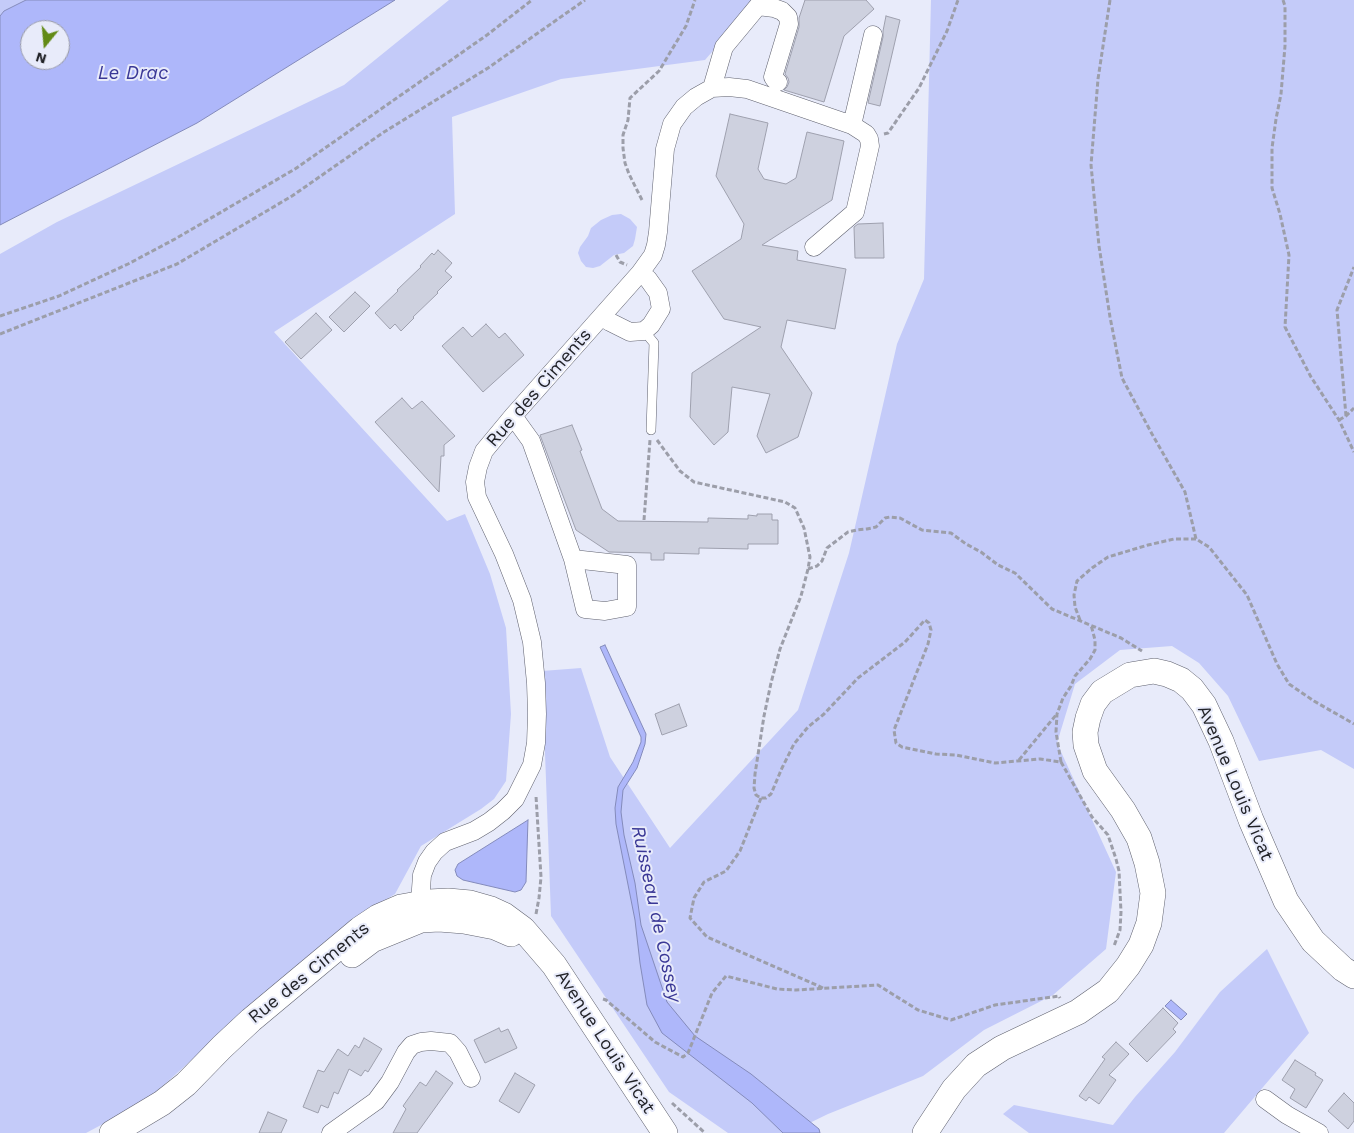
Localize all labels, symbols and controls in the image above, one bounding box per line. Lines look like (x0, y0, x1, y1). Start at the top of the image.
north arrow (20, 20, 70, 70)
text: N (34, 49, 48, 68)
water label: Le Drac (98, 62, 168, 84)
street label: Rue des Ciments (482, 325, 596, 451)
street label: Avenue Louis Vicat (1193, 702, 1277, 864)
water label: Ruisseau de Cossey (626, 824, 686, 1004)
street label: Rue des Ciments (244, 918, 374, 1028)
street label: Avenue Louis Vicat (551, 966, 659, 1118)

